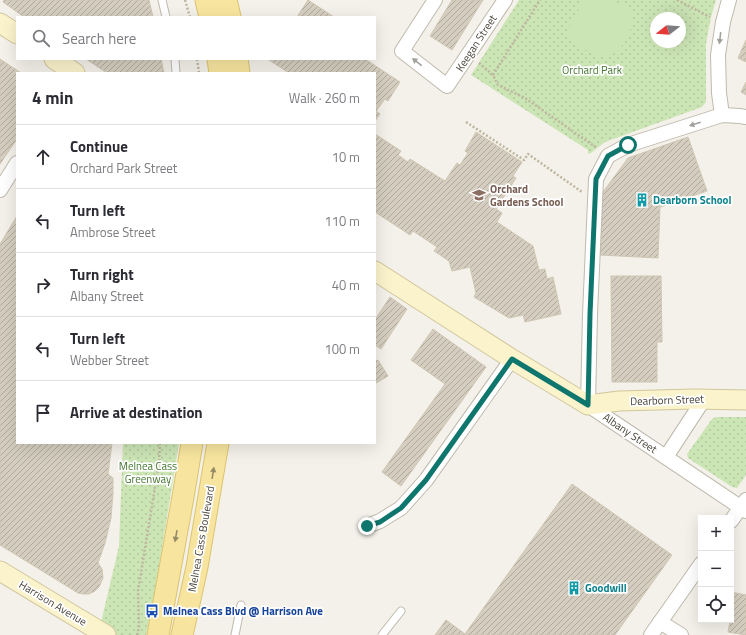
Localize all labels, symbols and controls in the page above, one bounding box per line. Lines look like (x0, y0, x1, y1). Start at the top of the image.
street label: Keegan Street (452, 11, 500, 75)
north arrow (650, 12, 686, 48)
search box (16, 16, 376, 60)
icon: search (30, 27, 52, 49)
text: Search here (62, 27, 136, 50)
one-way arrow (717, 32, 724, 44)
one-way arrow (411, 58, 422, 67)
park label: Orchard Park (562, 62, 623, 78)
text: 4 min (32, 85, 73, 111)
text: Walk · 260 m (289, 88, 360, 108)
one-way arrow (688, 121, 700, 127)
text: Continue (70, 135, 128, 158)
route start (619, 136, 637, 154)
icon: ahead (32, 146, 54, 168)
text: 10 m (332, 147, 360, 167)
text: Orchard Park Street (70, 158, 177, 178)
place label: Orchard Gardens School (490, 181, 563, 210)
school or university icon: Orchard Gardens School (471, 187, 487, 203)
building icon: Dearborn School (634, 192, 650, 208)
place label: Dearborn School (653, 192, 731, 208)
text: Turn left (70, 199, 125, 222)
icon: left (32, 210, 54, 232)
text: 110 m (324, 211, 360, 231)
text: Ambrose Street (70, 222, 156, 242)
text: Turn right (70, 263, 134, 286)
icon: right (32, 274, 54, 296)
text: 40 m (332, 275, 360, 295)
text: Albany Street (70, 286, 144, 306)
text: Turn left (70, 327, 125, 350)
icon: left (32, 338, 54, 360)
text: 100 m (324, 339, 360, 359)
text: Webber Street (70, 350, 149, 370)
street label: Dearborn Street (630, 391, 704, 409)
text: Arrive at destination (70, 401, 203, 424)
icon: arrive (32, 402, 54, 424)
street label: Albany Street (600, 409, 660, 457)
park label: Melnea Cass Greenway (119, 458, 177, 487)
one-way arrow (210, 467, 216, 479)
street label: Melnea Cass Boulevard (184, 485, 218, 593)
map controls (698, 515, 734, 623)
button: + (698, 515, 734, 551)
route end (358, 517, 376, 535)
one-way arrow (172, 530, 178, 542)
button: − (698, 551, 734, 587)
street label: Harrison Avenue (16, 576, 90, 630)
building icon: Goodwill (566, 580, 582, 596)
place label: Goodwill (585, 580, 627, 596)
button: locate (698, 587, 734, 623)
bus stop icon: Melnea Cass Blvd @ Harrison Ave (144, 603, 160, 619)
place label: Melnea Cass Blvd @ Harrison Ave (163, 603, 323, 619)

